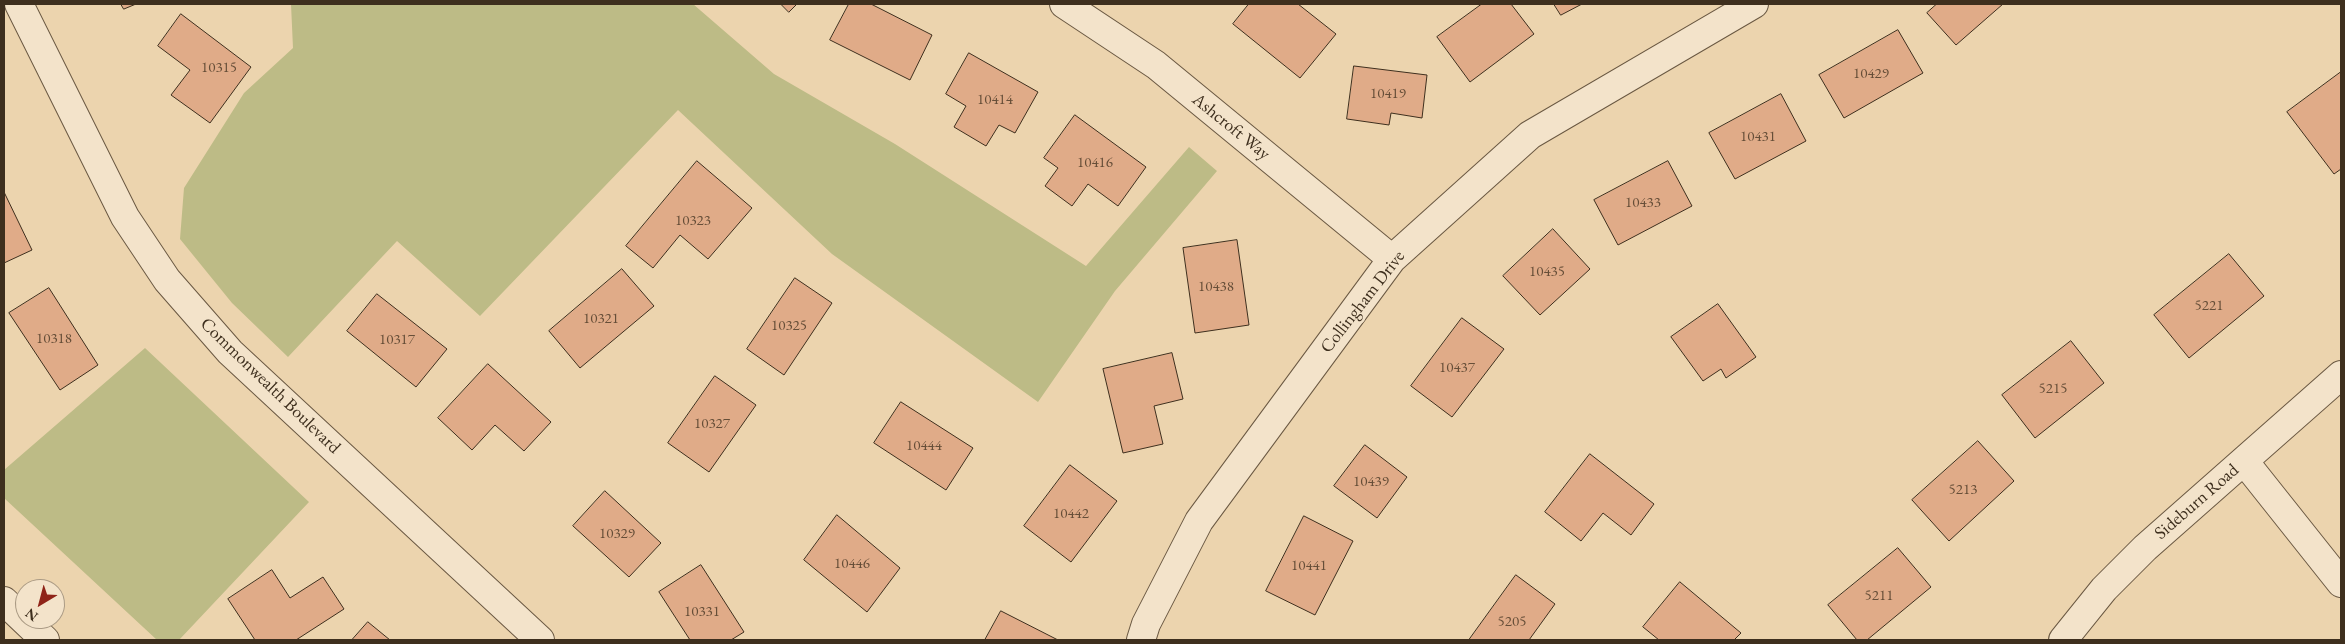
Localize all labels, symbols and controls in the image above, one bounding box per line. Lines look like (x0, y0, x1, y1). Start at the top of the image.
house number: 10315 (201, 59, 237, 77)
house number: 10429 (1853, 65, 1889, 83)
house number: 10419 (1370, 85, 1406, 103)
street label: Ashcroft Way (1188, 89, 1274, 165)
house number: 10414 (977, 91, 1013, 109)
house number: 10431 (1740, 128, 1776, 146)
house number: 10416 (1077, 154, 1113, 172)
house number: 10433 (1625, 194, 1661, 212)
house number: 10323 (675, 212, 711, 230)
street label: Collingham Drive (1316, 246, 1410, 358)
house number: 10435 (1529, 263, 1565, 281)
house number: 10438 (1198, 278, 1234, 296)
house number: 5221 (2195, 297, 2223, 315)
house number: 10321 (583, 310, 619, 328)
street label: Commonwealth Boulevard (195, 313, 345, 459)
house number: 10325 (771, 317, 807, 335)
house number: 10318 (36, 330, 72, 348)
house number: 10317 (379, 331, 415, 349)
house number: 10437 (1439, 359, 1475, 377)
house number: 5215 (2039, 380, 2067, 398)
house number: 10327 (694, 415, 730, 433)
house number: 10444 (906, 437, 942, 455)
street label: Sideburn Road (2150, 460, 2244, 544)
house number: 10439 (1353, 473, 1389, 491)
house number: 5213 (1949, 481, 1977, 499)
house number: 10442 (1053, 505, 1089, 523)
house number: 10329 (599, 525, 635, 543)
house number: 10446 (834, 555, 870, 573)
house number: 10441 (1291, 557, 1327, 575)
north arrow (15, 579, 65, 629)
house number: 5211 (1865, 587, 1893, 605)
house number: 10331 (684, 603, 720, 621)
text: N (22, 605, 42, 626)
house number: 5205 (1498, 613, 1526, 631)

